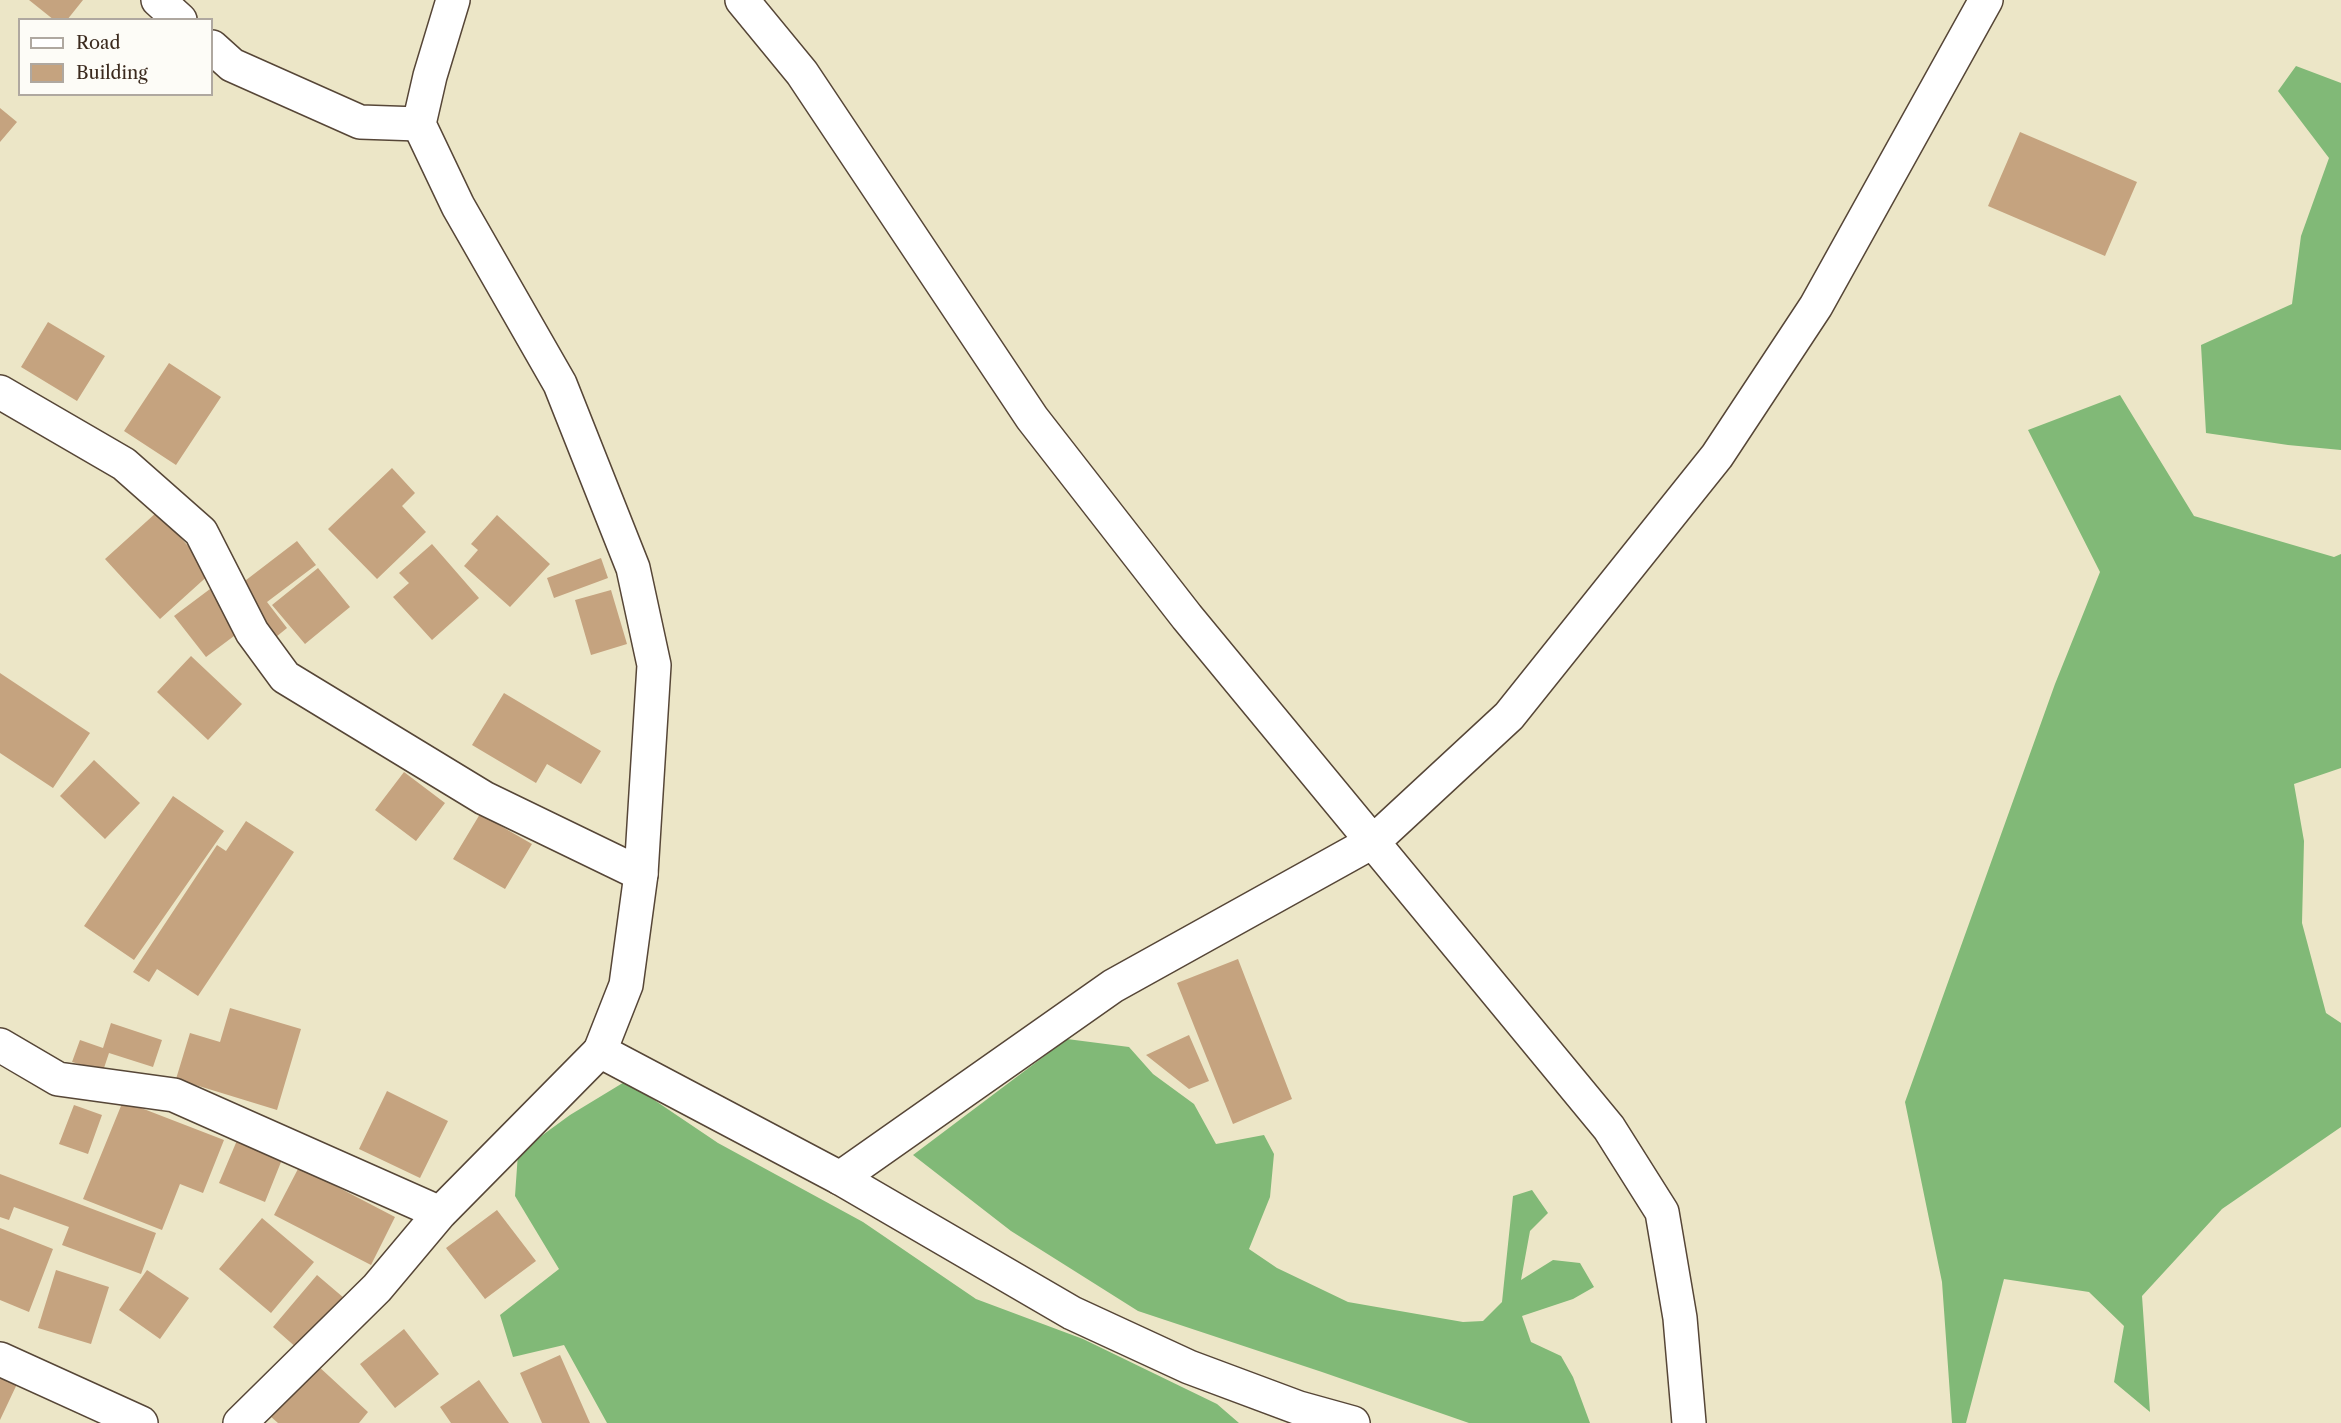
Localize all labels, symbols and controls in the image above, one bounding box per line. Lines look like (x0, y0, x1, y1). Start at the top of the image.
legend (18, 18, 213, 96)
text: Road (76, 32, 121, 54)
text: Building (76, 62, 148, 84)

